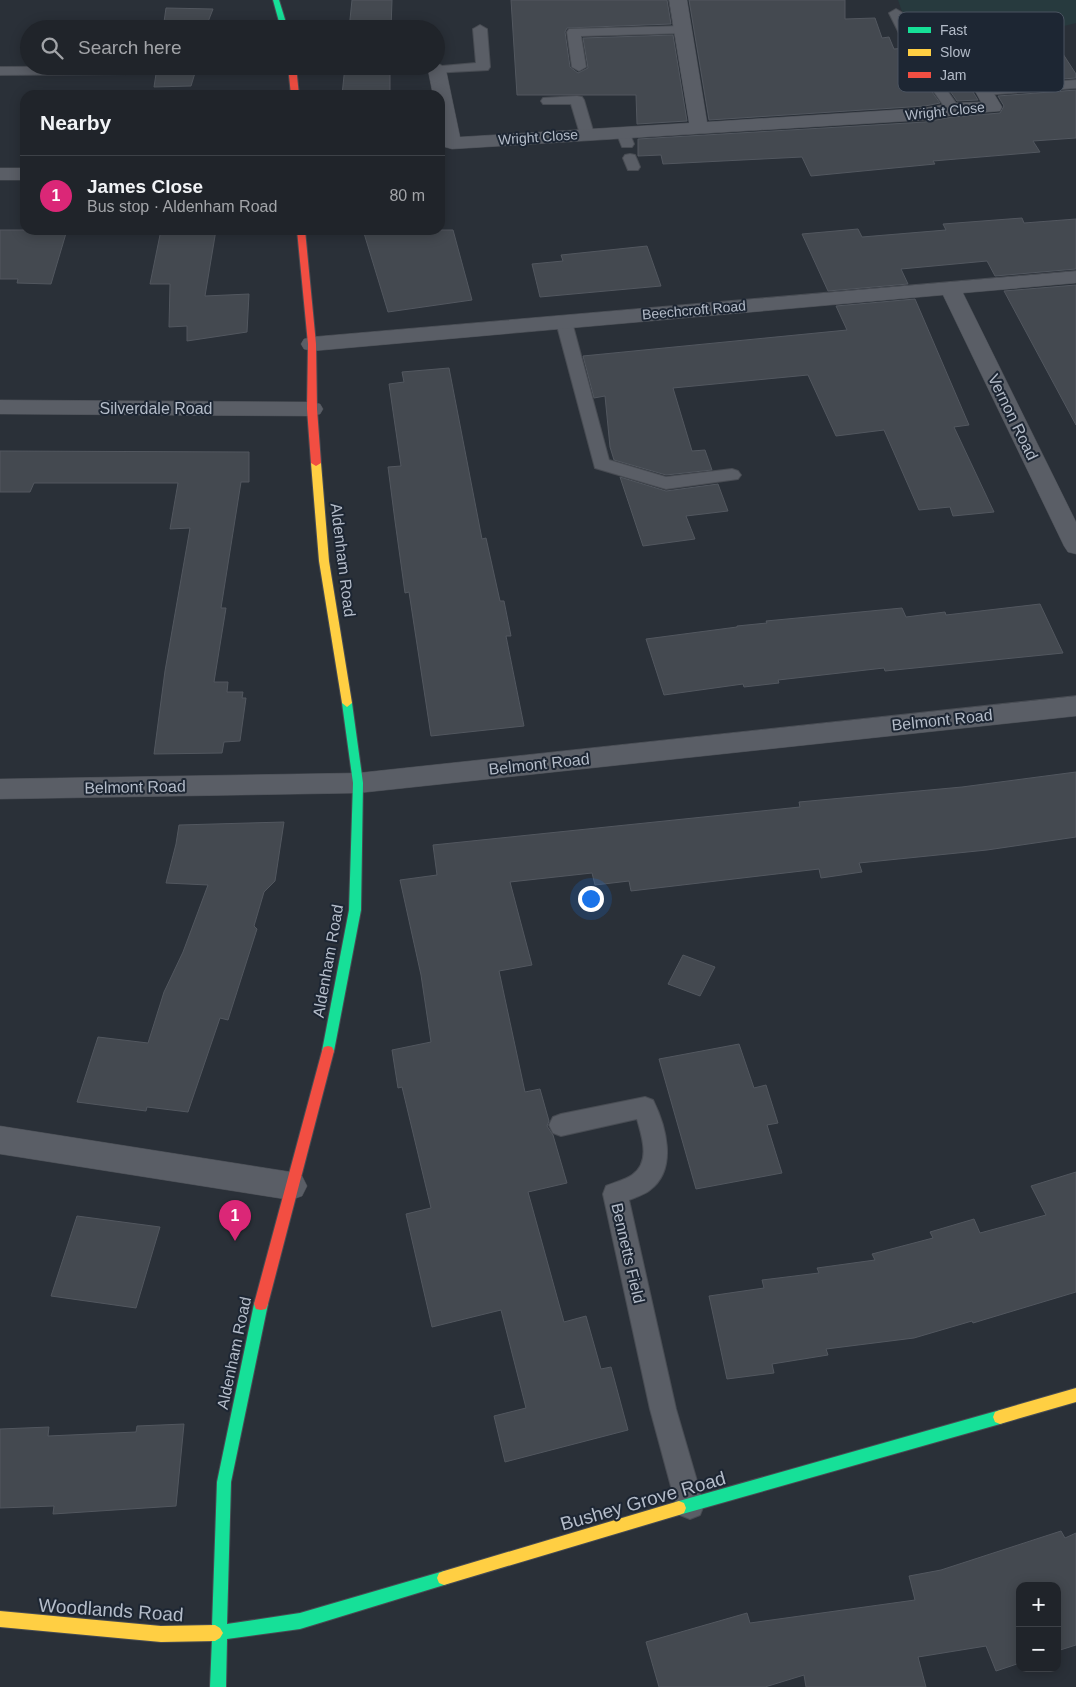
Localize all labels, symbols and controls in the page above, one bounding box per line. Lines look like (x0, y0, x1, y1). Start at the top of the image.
legend (898, 12, 1064, 92)
search box (20, 20, 445, 75)
text: Fast (940, 22, 967, 38)
icon: search (38, 34, 66, 62)
text: Search here (78, 37, 182, 58)
text: Slow (940, 44, 971, 60)
text: Jam (940, 67, 966, 83)
street label: Wright Close (904, 99, 986, 123)
text: Nearby (40, 111, 111, 134)
street label: Wright Close (498, 126, 579, 148)
text: James Close (87, 176, 203, 197)
text: 1 (52, 187, 60, 204)
text: 80 m (389, 187, 425, 204)
text: Bus stop · Aldenham Road (87, 198, 277, 215)
street label: Beechcroft Road (641, 297, 747, 323)
street label: Vernon Road (985, 371, 1041, 463)
street label: Silverdale Road (100, 400, 212, 417)
street label: Aldenham Road (328, 502, 358, 618)
street label: Belmont Road (891, 706, 993, 734)
street label: Belmont Road (488, 750, 590, 778)
street label: Belmont Road (84, 778, 186, 796)
your location (578, 886, 604, 912)
street label: Aldenham Road (310, 903, 346, 1019)
pin: 1 (219, 1200, 251, 1241)
street label: Bennetts Field (608, 1201, 648, 1305)
street label: Aldenham Road (214, 1295, 254, 1411)
street label: Bushey Grove Road (558, 1467, 728, 1535)
map controls (1016, 1582, 1061, 1672)
button: + (1016, 1582, 1061, 1627)
street label: Woodlands Road (38, 1594, 184, 1626)
button: − (1016, 1627, 1061, 1672)

